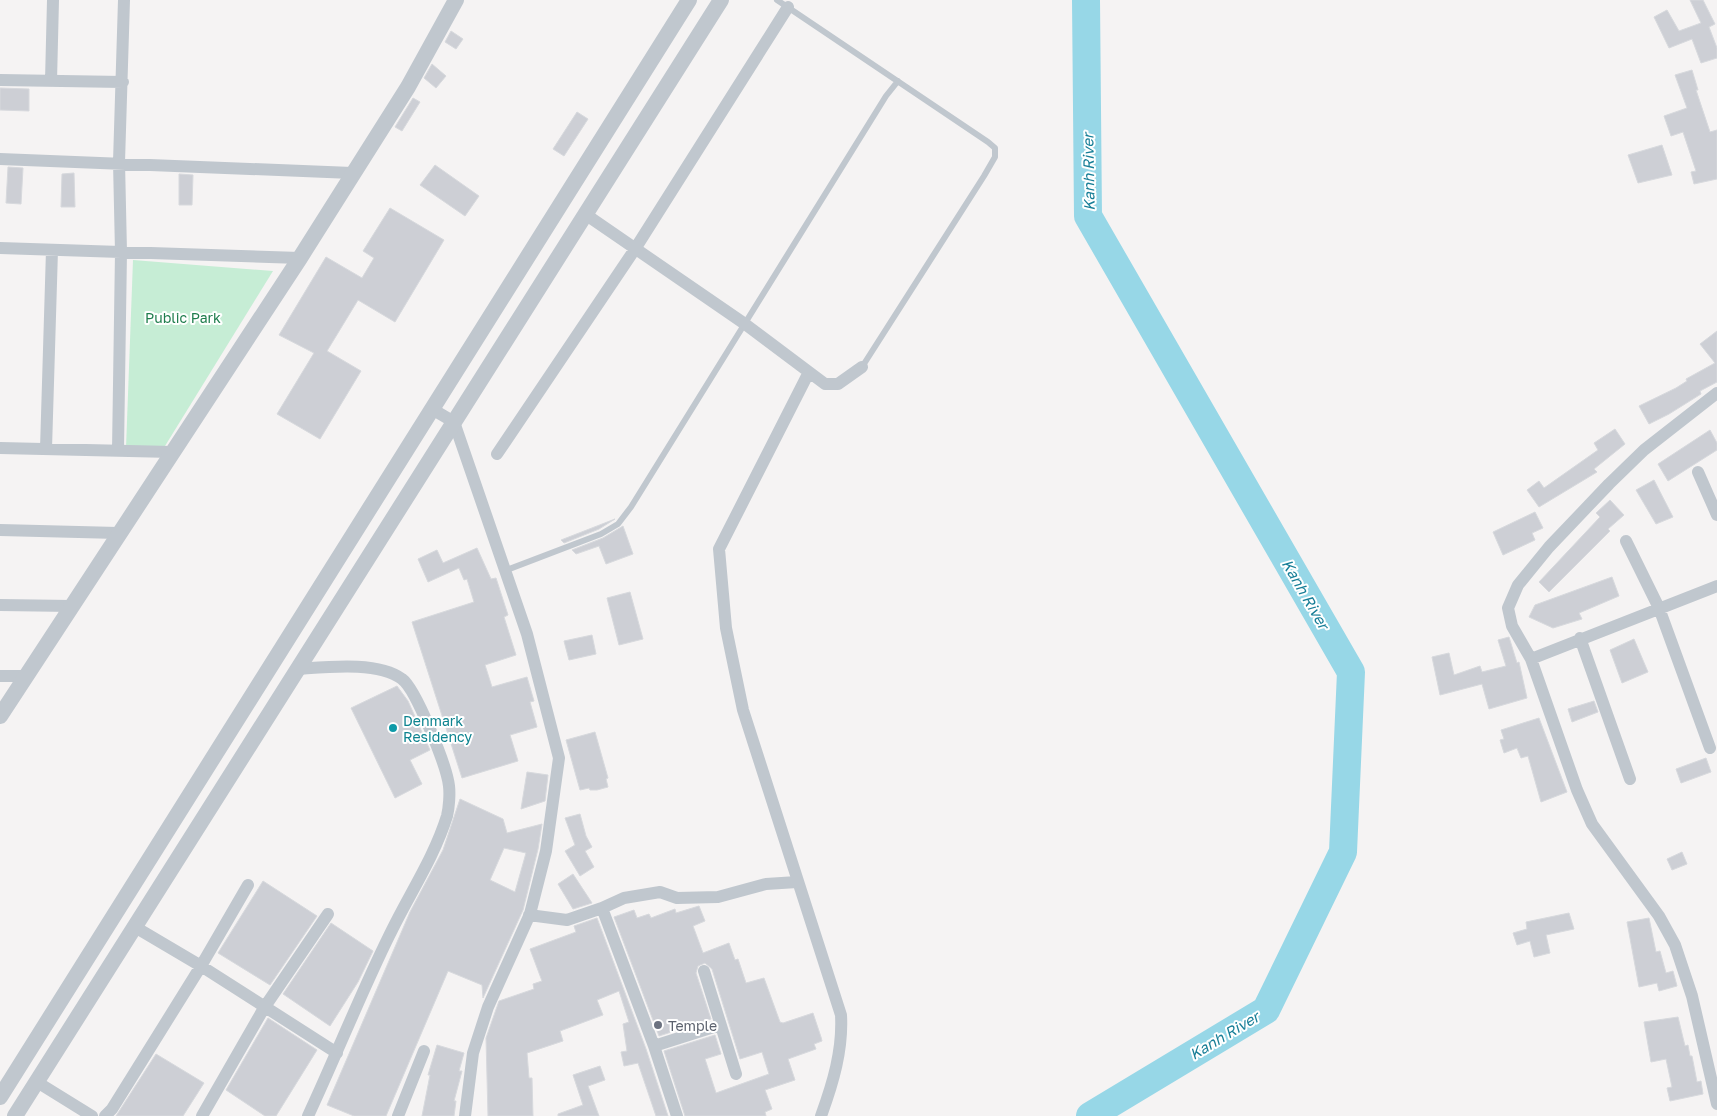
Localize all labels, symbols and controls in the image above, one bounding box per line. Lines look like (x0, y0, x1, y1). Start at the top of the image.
water label: Kanh River (1078, 131, 1098, 211)
park label: Public Park (145, 309, 221, 326)
water label: Kanh River (1279, 556, 1334, 634)
place label: Denmark Residency (403, 712, 472, 745)
marker: Denmark Residency (387, 722, 399, 734)
water label: Kanh River (1186, 1006, 1264, 1063)
place label: Temple (668, 1017, 717, 1034)
marker: Temple (652, 1019, 664, 1031)

